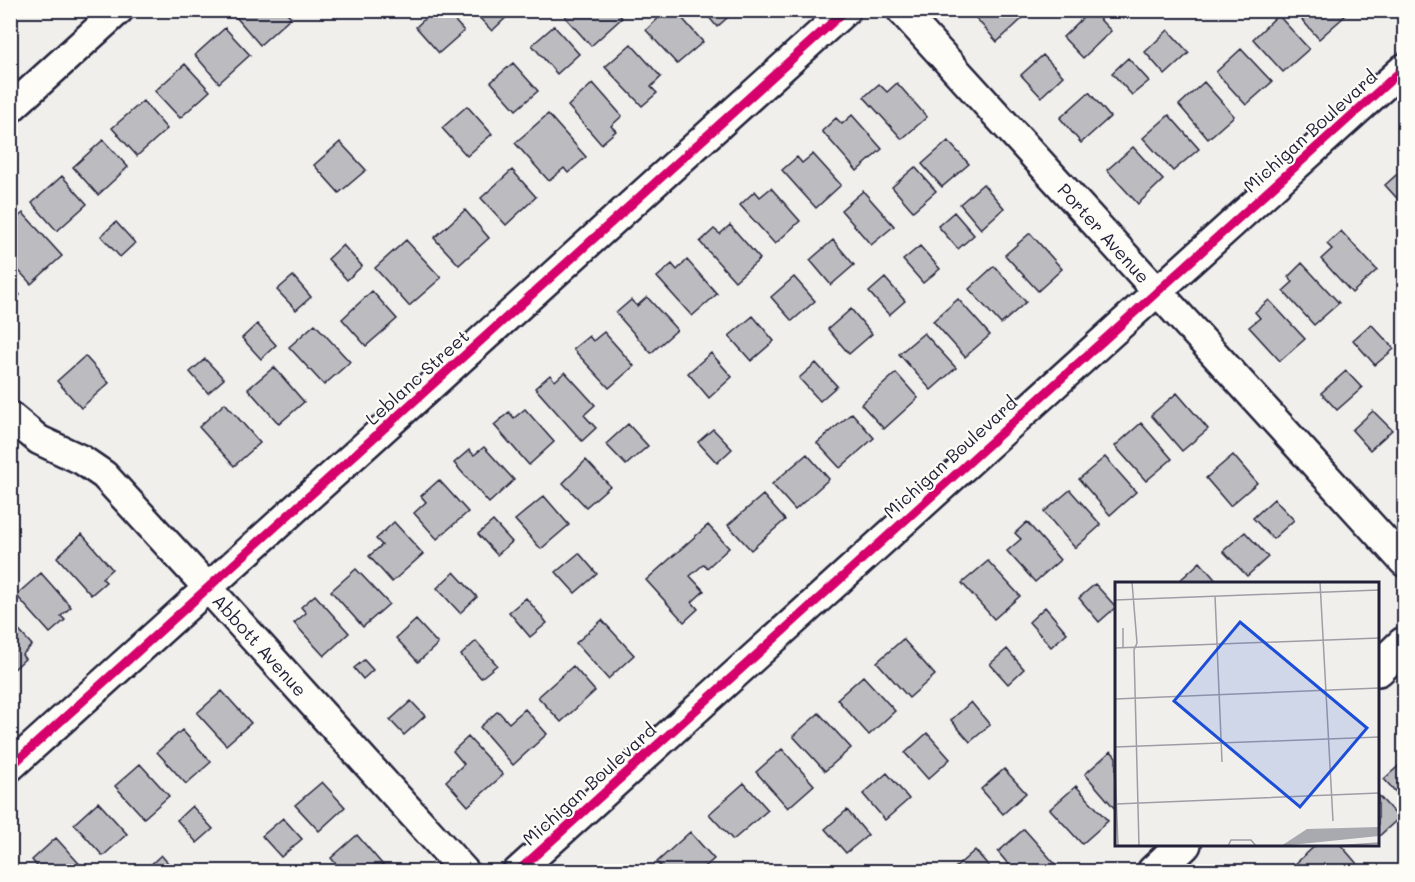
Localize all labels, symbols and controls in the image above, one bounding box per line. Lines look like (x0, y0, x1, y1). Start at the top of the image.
street label: Michigan Boulevard (1238, 65, 1382, 197)
street label: Porter Avenue (1053, 178, 1155, 288)
street label: Leblanc Street (360, 324, 474, 430)
street label: Michigan Boulevard (878, 391, 1022, 523)
inset map (1115, 582, 1379, 846)
street label: Abbott Avenue (208, 589, 312, 701)
street label: Michigan Boulevard (517, 718, 661, 850)

